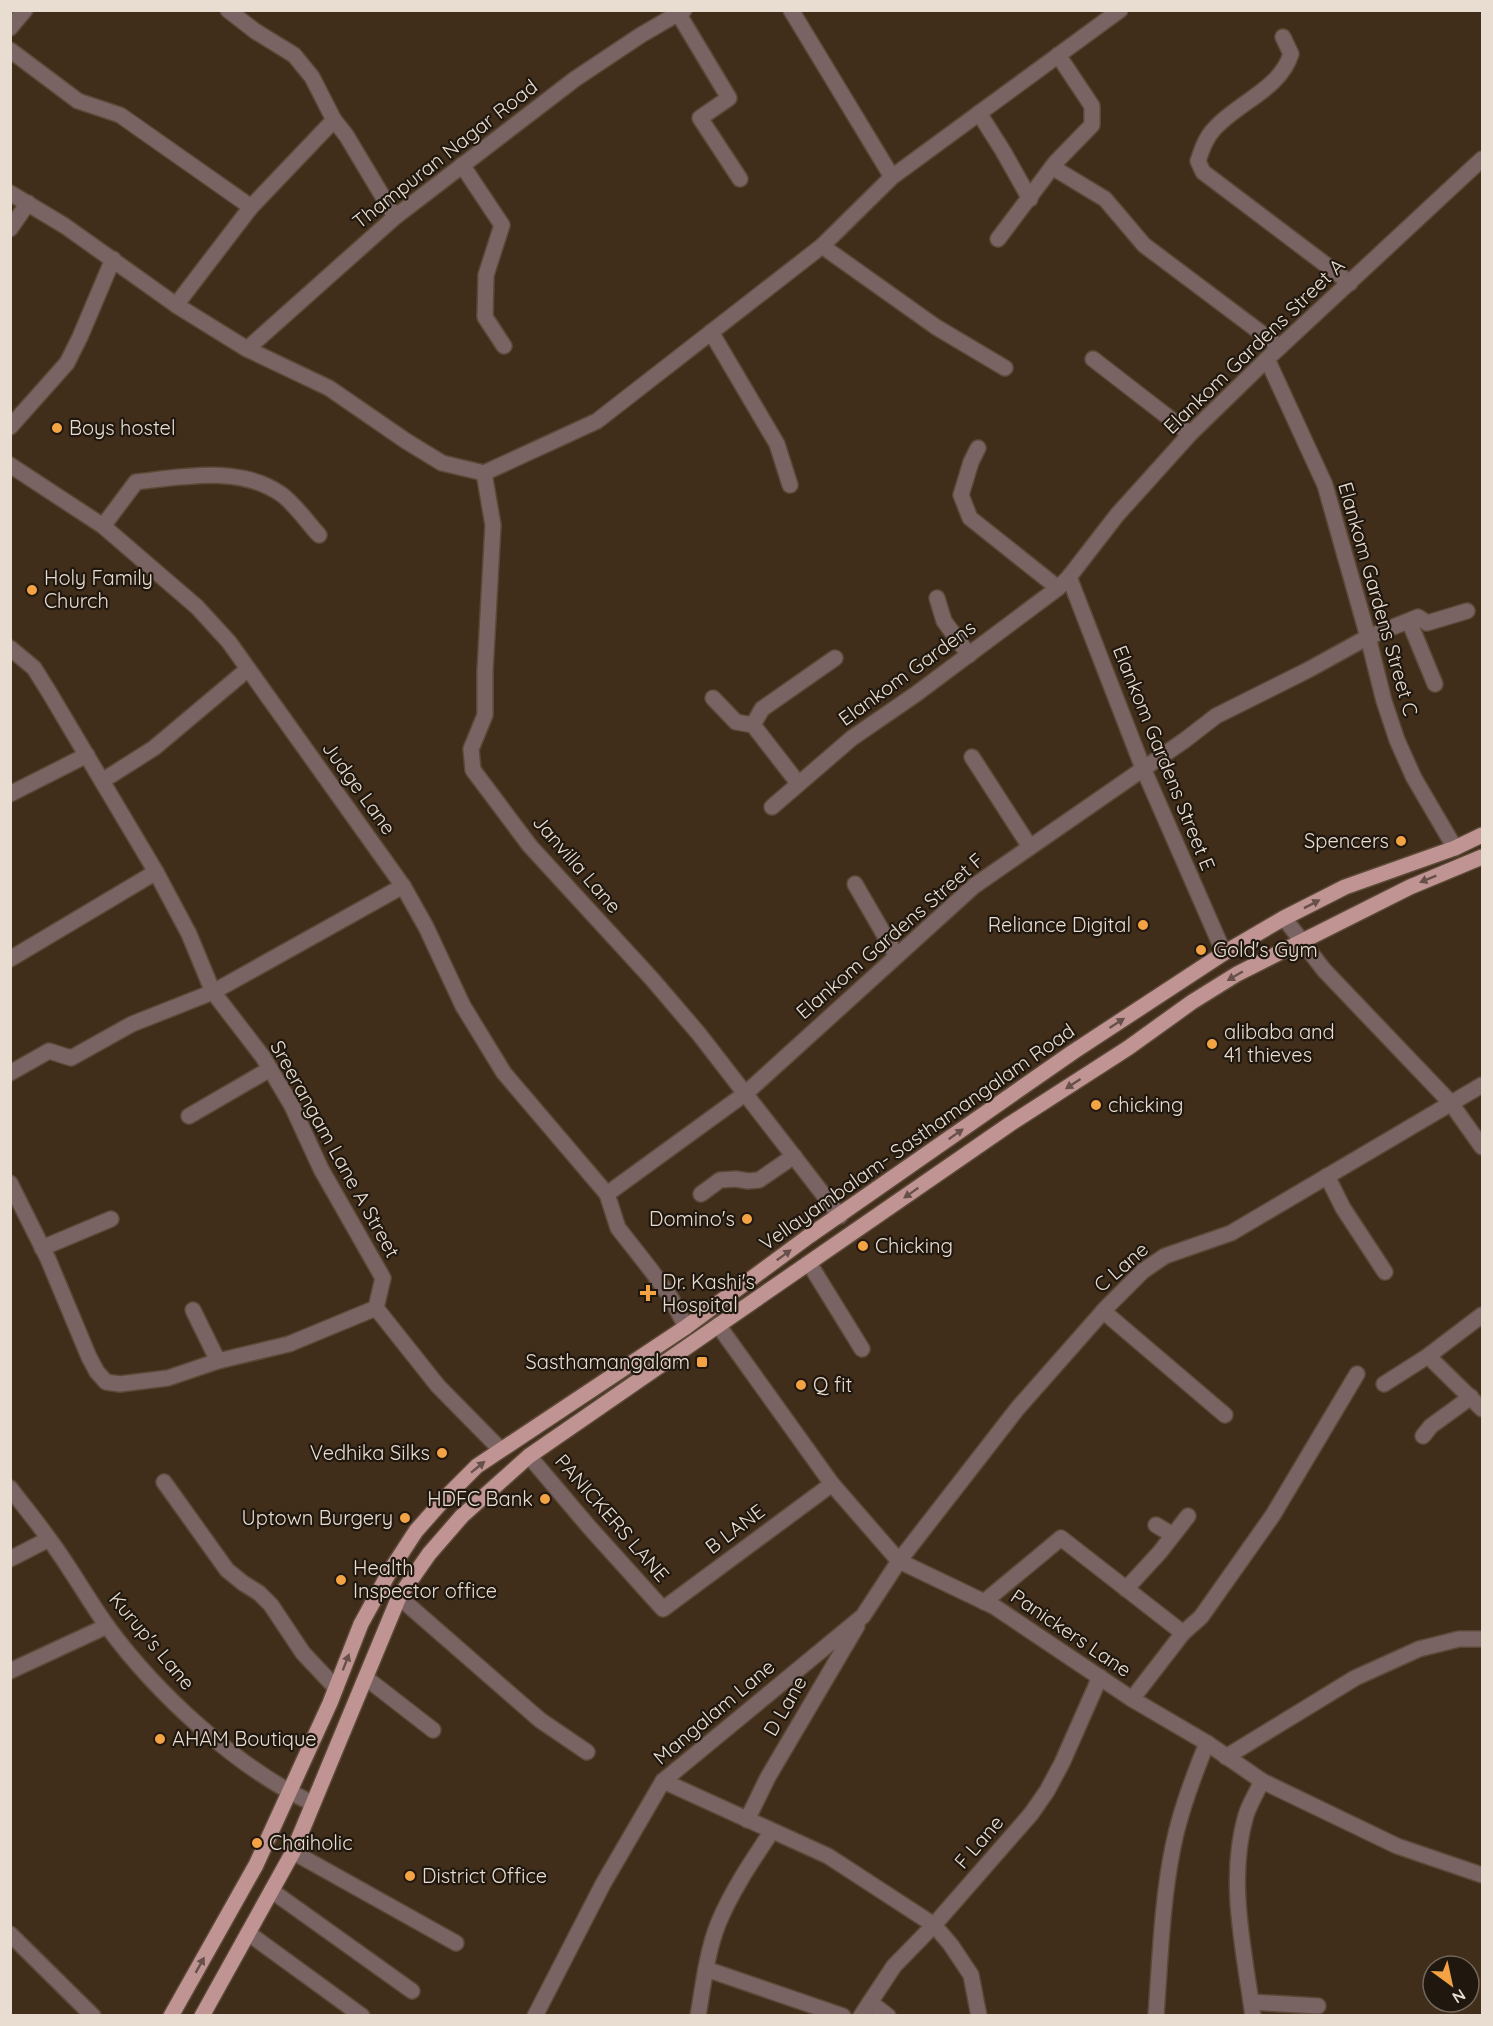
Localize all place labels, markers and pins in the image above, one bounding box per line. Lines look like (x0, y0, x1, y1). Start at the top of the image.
place label: Boys hostel (69, 415, 175, 440)
marker: Boys hostel (50, 421, 64, 435)
place label: Holy Family Church (44, 565, 153, 613)
marker: Holy Family Church (25, 583, 39, 597)
place label: Spencers (1304, 828, 1389, 853)
marker: Spencers (1394, 834, 1408, 848)
place label: Reliance Digital (988, 912, 1131, 937)
marker: Reliance Digital (1136, 918, 1150, 932)
place label: Gold's Gym (1213, 937, 1318, 962)
marker: Gold's Gym (1194, 943, 1208, 957)
place label: alibaba and 41 thieves (1224, 1019, 1335, 1067)
marker: alibaba and 41 thieves (1205, 1037, 1219, 1051)
place label: chicking (1108, 1092, 1183, 1117)
marker: chicking (1089, 1098, 1103, 1112)
place label: Domino's (649, 1206, 735, 1231)
marker: Domino's (740, 1212, 754, 1226)
place label: Chicking (875, 1233, 953, 1258)
marker: Chicking (856, 1239, 870, 1253)
place label: Dr. Kashi's Hospital (662, 1269, 755, 1317)
marker: Dr. Kashi's Hospital (639, 1284, 657, 1302)
place label: Sasthamangalam (526, 1349, 690, 1374)
marker: Sasthamangalam (695, 1355, 709, 1369)
place label: Q fit (813, 1372, 852, 1397)
marker: Q fit (794, 1378, 808, 1392)
place label: Vedhika Silks (310, 1440, 430, 1465)
marker: Vedhika Silks (435, 1446, 449, 1460)
place label: HDFC Bank (427, 1486, 533, 1511)
marker: HDFC Bank (538, 1492, 552, 1506)
place label: Uptown Burgery (242, 1505, 393, 1530)
marker: Uptown Burgery (398, 1511, 412, 1525)
place label: Health Inspector office (353, 1555, 497, 1603)
marker: Health Inspector office (334, 1573, 348, 1587)
place label: AHAM Boutique (172, 1726, 317, 1751)
marker: AHAM Boutique (153, 1732, 167, 1746)
place label: Chaiholic (269, 1830, 353, 1855)
marker: Chaiholic (250, 1836, 264, 1850)
place label: District Office (422, 1863, 547, 1888)
marker: District Office (403, 1869, 417, 1883)

